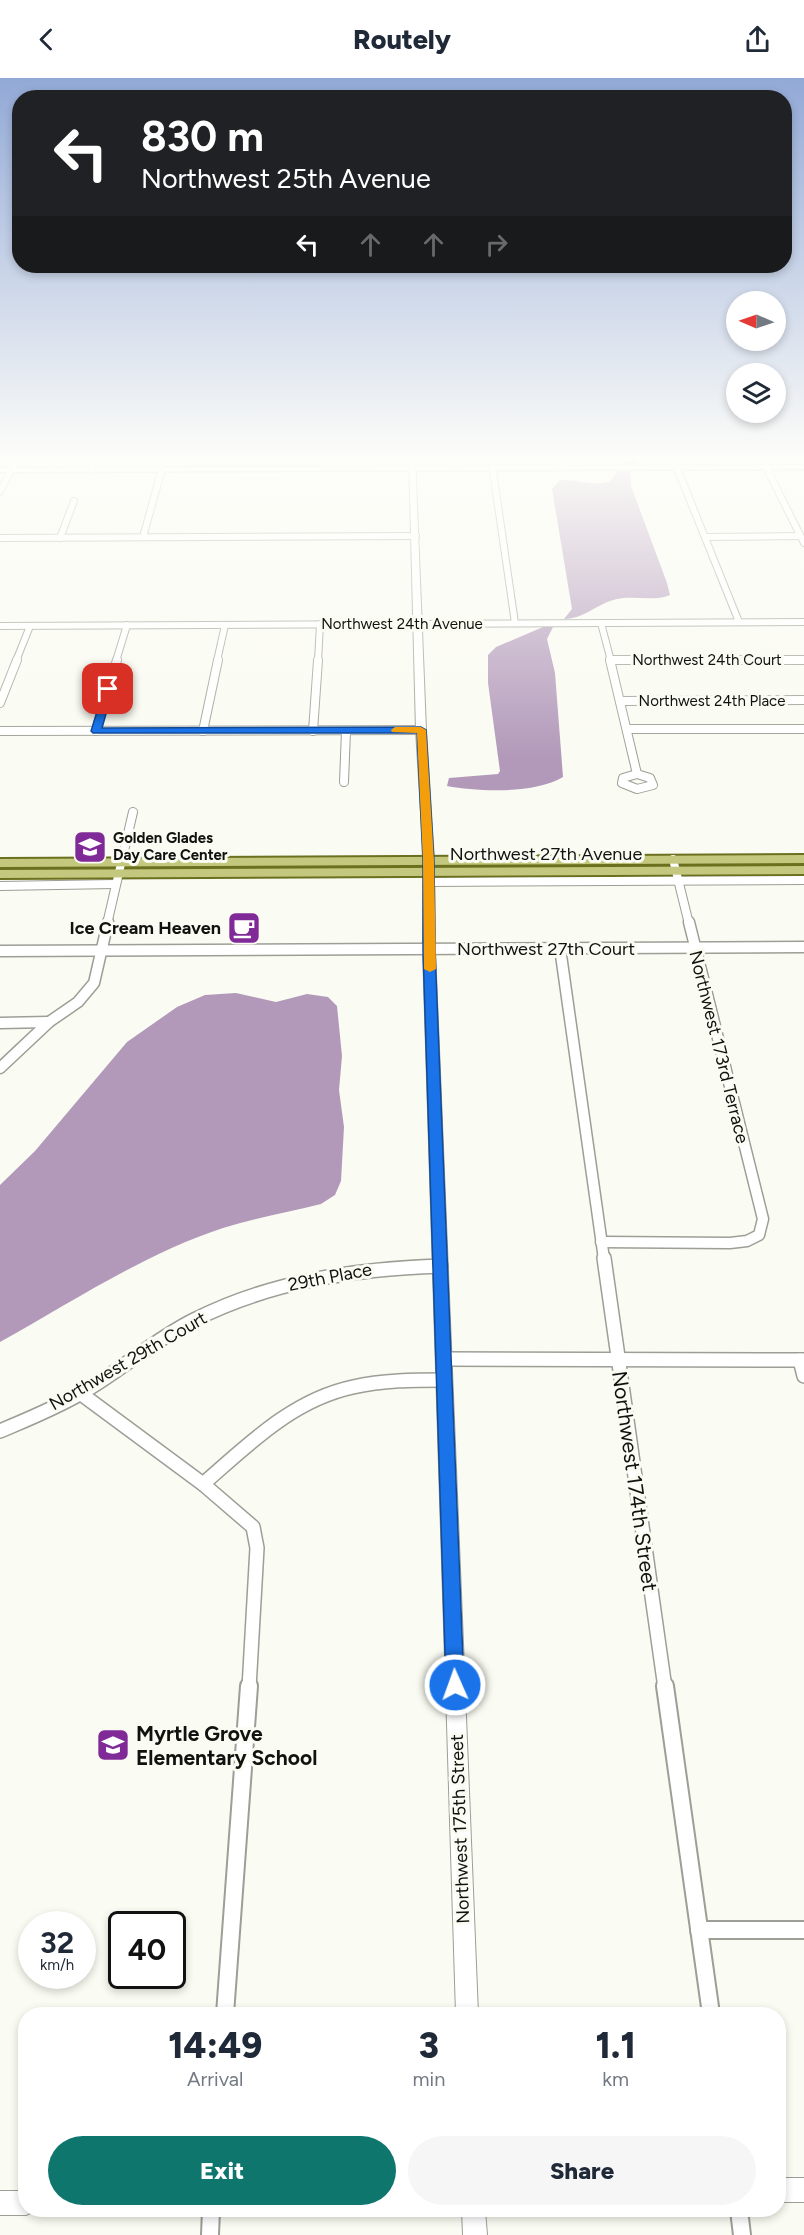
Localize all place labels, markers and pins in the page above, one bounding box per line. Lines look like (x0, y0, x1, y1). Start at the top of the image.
pin (82, 663, 133, 714)
school or university icon: Golden Glades Day Care Center (72, 829, 108, 865)
place label: Golden Glades Day Care Center (113, 829, 228, 864)
cafe icon: Ice Cream Heaven (226, 910, 262, 946)
place label: Ice Cream Heaven (70, 917, 221, 939)
place label: Myrtle Grove Elementary School (136, 1721, 317, 1770)
school or university icon: Myrtle Grove Elementary School (95, 1727, 131, 1763)

